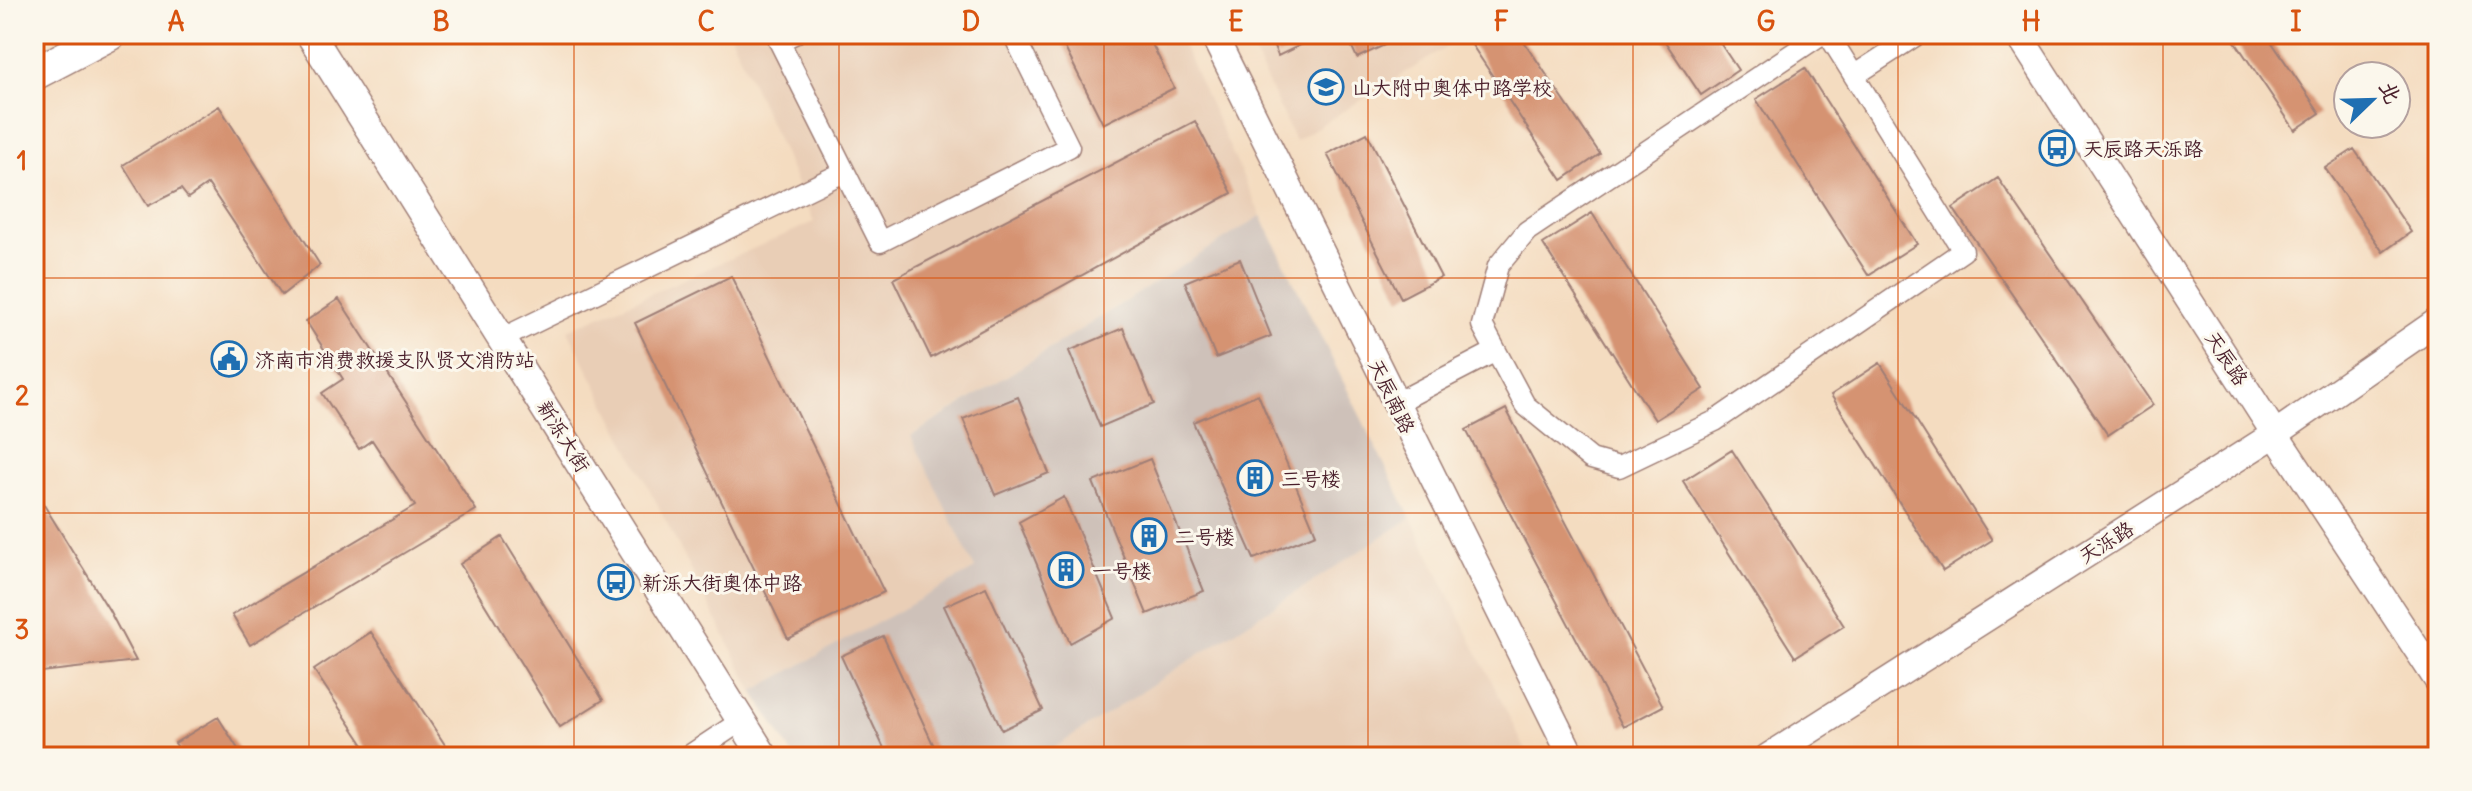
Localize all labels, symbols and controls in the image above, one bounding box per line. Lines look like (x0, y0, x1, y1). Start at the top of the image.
text: A (168, 5, 185, 38)
text: B (432, 5, 450, 38)
text: C (697, 5, 715, 38)
text: D (962, 5, 980, 38)
text: E (1228, 5, 1244, 38)
text: F (1494, 5, 1509, 38)
text: G (1757, 5, 1776, 38)
text: H (2022, 5, 2040, 38)
text: I (2290, 5, 2302, 38)
north arrow (2332, 60, 2412, 140)
school or university icon: 山大附中奥体中路学校 (1307, 68, 1345, 106)
place label: 山大附中奥体中路学校 (1352, 75, 1552, 100)
text: 北 (2373, 77, 2408, 108)
bus stop icon: 天辰路天泺路 (2038, 129, 2076, 167)
place label: 天辰路天泺路 (2083, 136, 2204, 161)
text: 1 (17, 144, 27, 177)
street label: 天辰路 (2200, 326, 2254, 391)
public building icon: 济南市消费救援支队贤文消防站 (210, 340, 248, 378)
place label: 济南市消费救援支队贤文消防站 (255, 347, 535, 372)
street label: 天辰南路 (1363, 355, 1421, 438)
text: 2 (15, 379, 29, 412)
street label: 新泺大街 (532, 395, 596, 477)
building icon: 三号楼 (1236, 459, 1274, 497)
place label: 三号楼 (1281, 466, 1341, 491)
street label: 天泺路 (2074, 515, 2139, 568)
building icon: 二号楼 (1130, 517, 1168, 555)
place label: 二号楼 (1175, 524, 1235, 549)
building icon: 一号楼 (1047, 551, 1085, 589)
place label: 一号楼 (1092, 558, 1152, 583)
bus stop icon: 新泺大街奥体中路 (597, 563, 635, 601)
place label: 新泺大街奥体中路 (642, 570, 803, 595)
text: 3 (15, 613, 29, 646)

